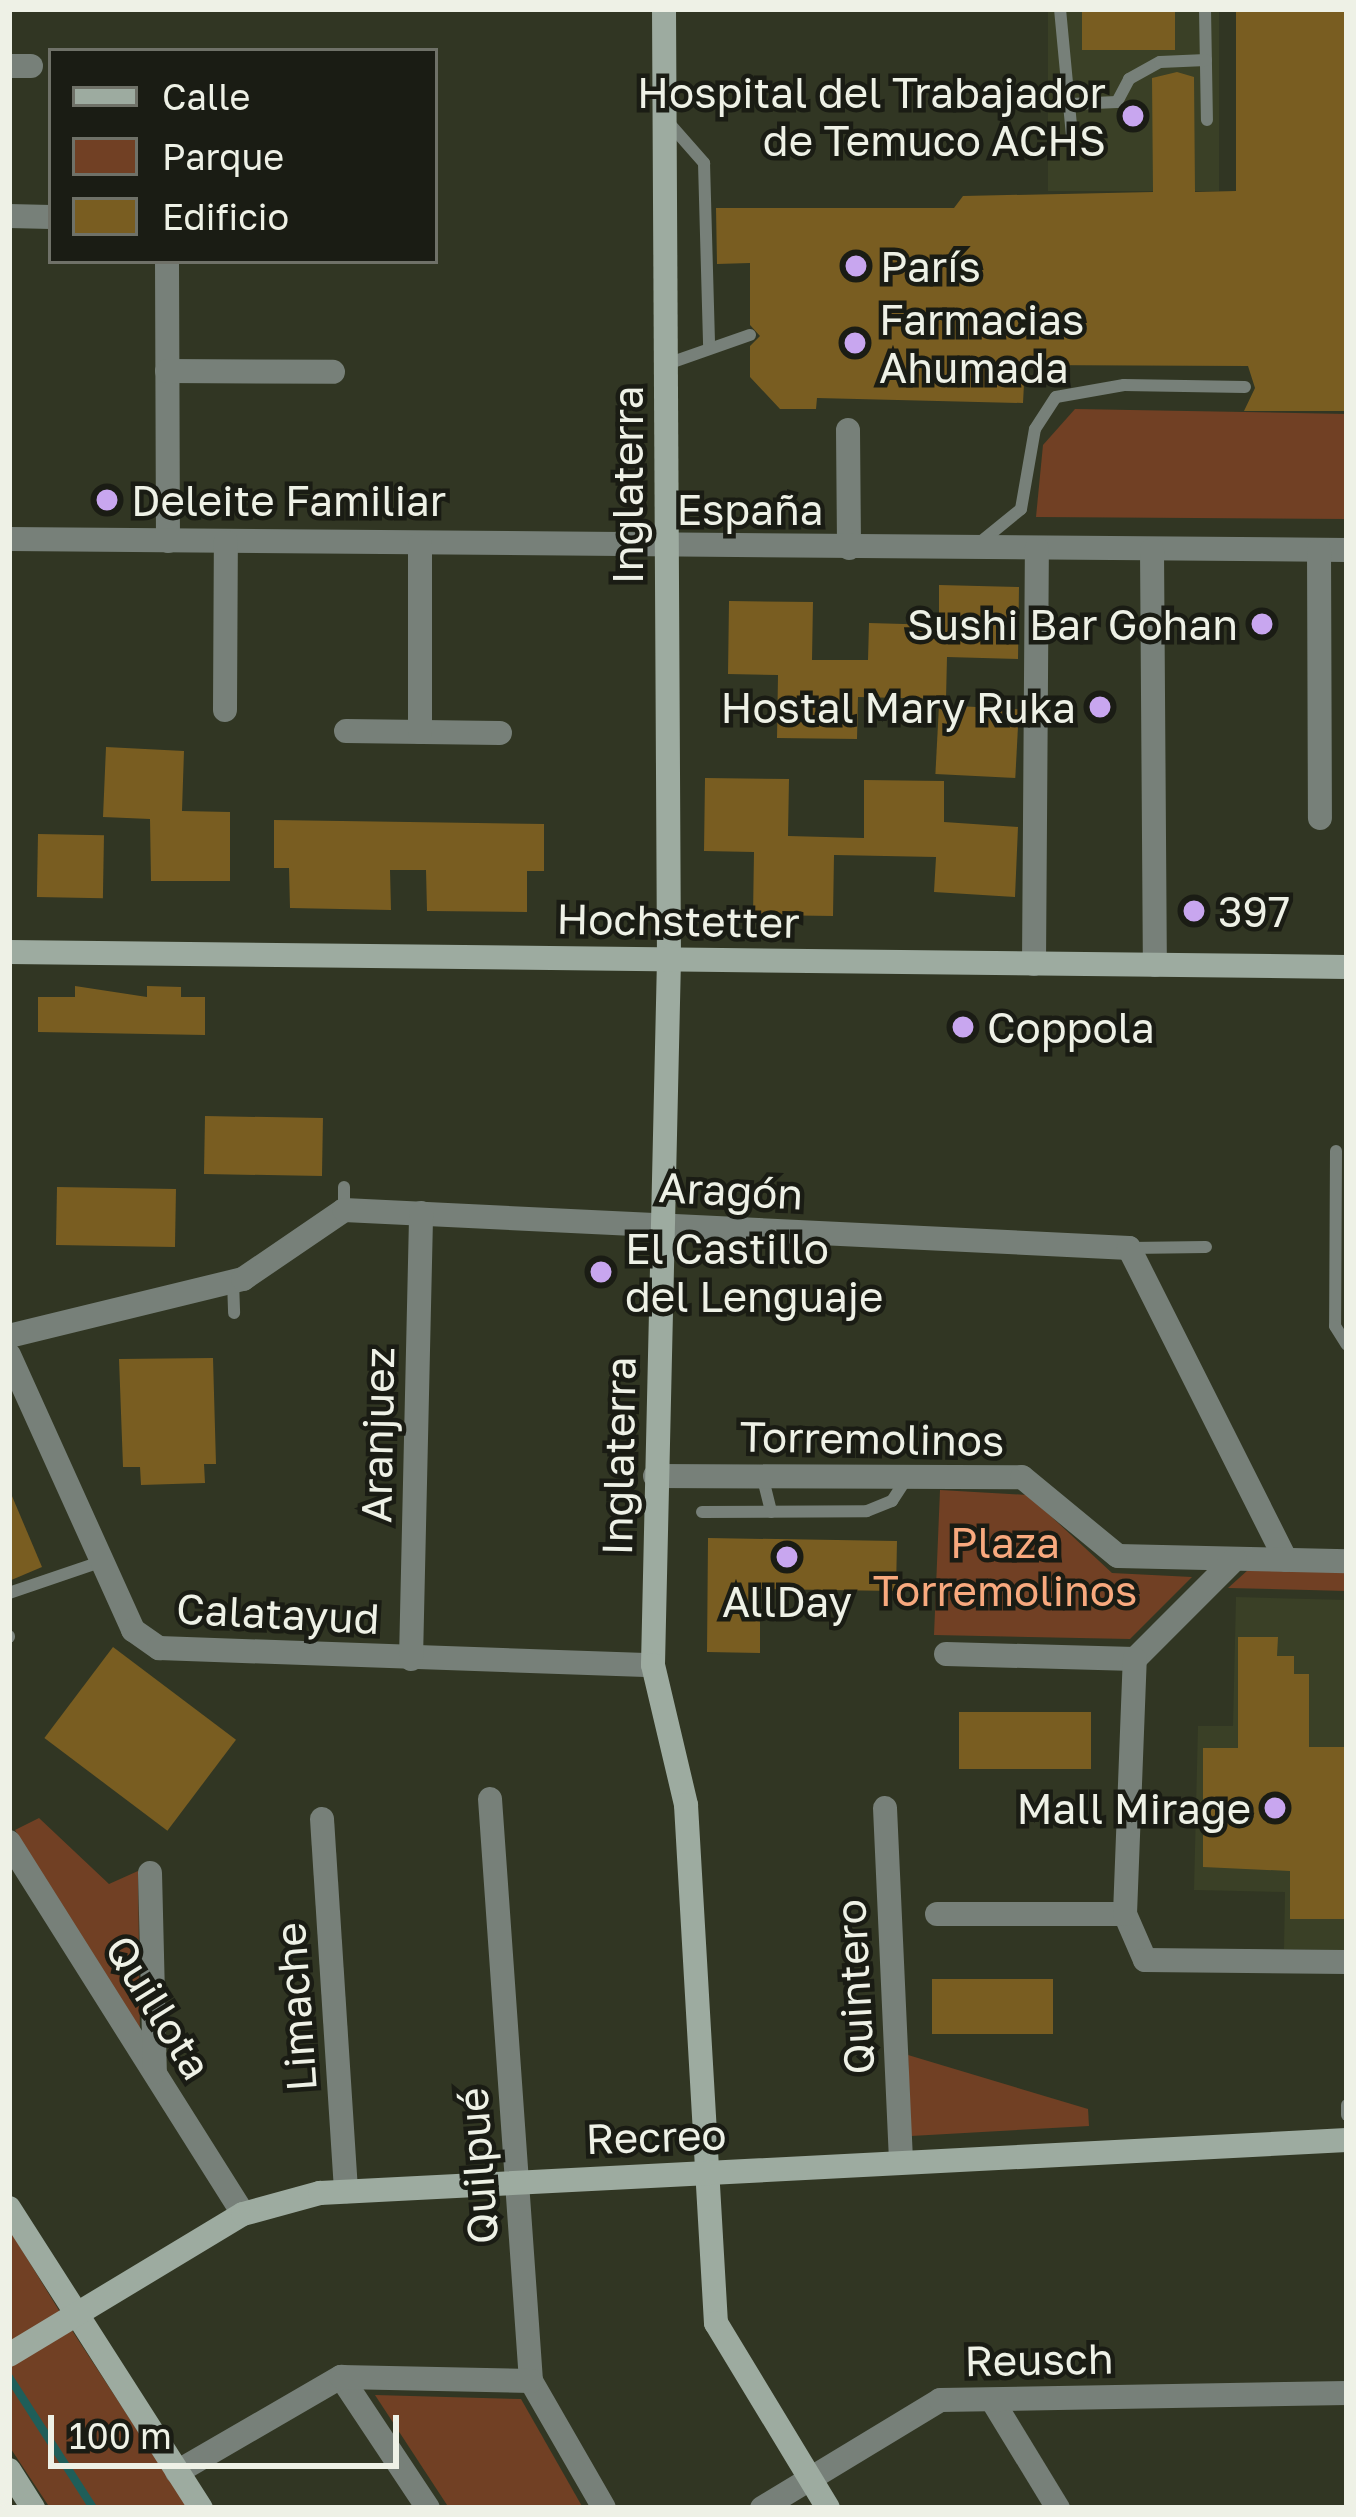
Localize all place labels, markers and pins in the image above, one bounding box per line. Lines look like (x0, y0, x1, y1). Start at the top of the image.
place label: Hospital del Trabajador de Temuco ACHS (637, 67, 1106, 166)
marker: Hospital del Trabajador de Temuco ACHS (1117, 100, 1149, 132)
place label: París (880, 241, 981, 291)
marker: París (843, 253, 869, 279)
place label: Farmacias Ahumada (879, 294, 1084, 392)
marker: Farmacias Ahumada (842, 330, 868, 356)
place label: Deleite Familiar (131, 475, 446, 525)
marker: Deleite Familiar (94, 487, 120, 513)
place label: Sushi Bar Gohan (907, 599, 1238, 649)
marker: Sushi Bar Gohan (1249, 611, 1275, 637)
place label: Hostal Mary Ruka (720, 682, 1076, 732)
marker: Hostal Mary Ruka (1087, 694, 1113, 720)
place label: 397 (1218, 886, 1290, 936)
marker: 397 (1181, 898, 1207, 924)
place label: Coppola (987, 1002, 1155, 1052)
marker: Coppola (950, 1014, 976, 1040)
place label: El Castillo del Lenguaje (625, 1223, 883, 1322)
marker: El Castillo del Lenguaje (588, 1259, 614, 1285)
marker: AllDay (774, 1544, 800, 1570)
place label: AllDay (722, 1576, 852, 1626)
place label: Mall Mirage (1017, 1783, 1251, 1833)
marker: Mall Mirage (1262, 1795, 1288, 1821)

